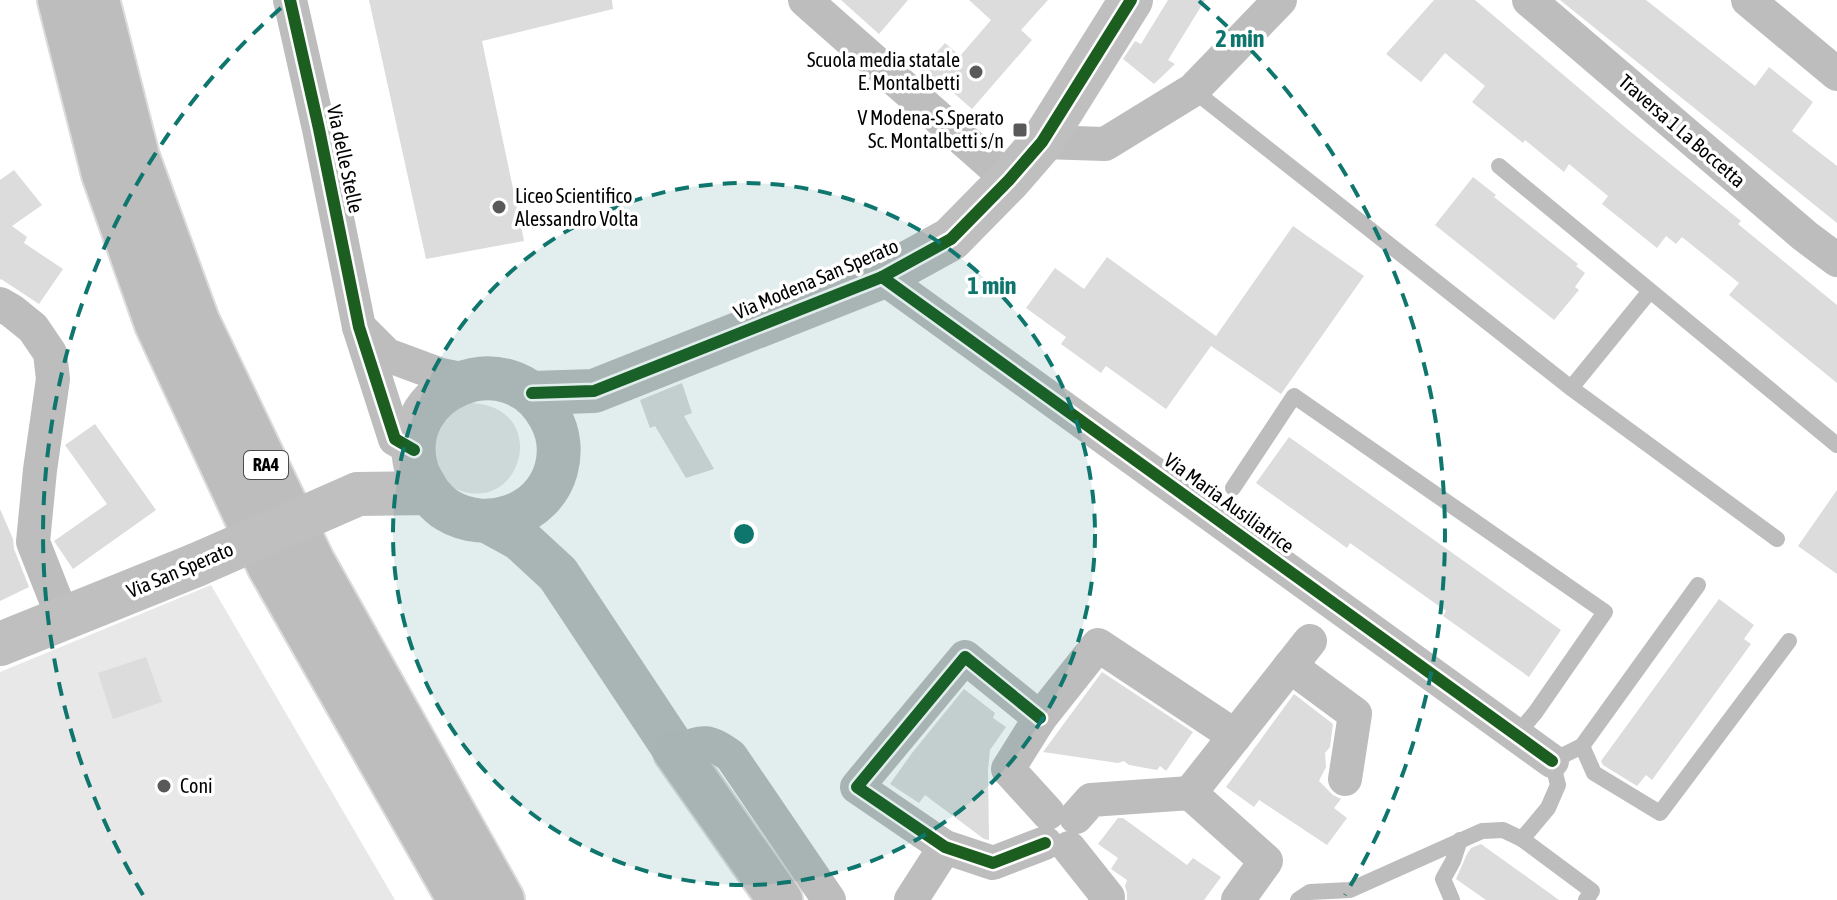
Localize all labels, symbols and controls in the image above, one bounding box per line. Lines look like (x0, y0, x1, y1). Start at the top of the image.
text: 2 min (1215, 25, 1265, 52)
place label: Scuola media statale E. Montalbetti (807, 48, 960, 94)
marker: Scuola media statale E. Montalbetti (967, 63, 985, 81)
street label: Traversa 1 La Boccetta (1614, 69, 1750, 192)
street label: Via delle Stelle (323, 103, 368, 215)
place label: V Modena-S.Sperato Sc. Montalbetti s/n (857, 106, 1004, 152)
marker: V Modena-S.Sperato Sc. Montalbetti s/n (1011, 121, 1029, 139)
place label: Liceo Scientifico Alessandro Volta (515, 184, 639, 230)
marker: Liceo Scientifico Alessandro Volta (490, 198, 508, 216)
street label: Via Modena San Sperato (730, 233, 901, 324)
text: 1 min (967, 272, 1017, 299)
street label: Via Maria Ausiliatrice (1160, 448, 1299, 557)
road number: RA4 (244, 451, 288, 479)
centre of rings (730, 520, 758, 548)
street label: Via San Sperato (123, 537, 236, 602)
place label: Coni (180, 774, 213, 797)
marker: Coni (155, 777, 173, 795)

